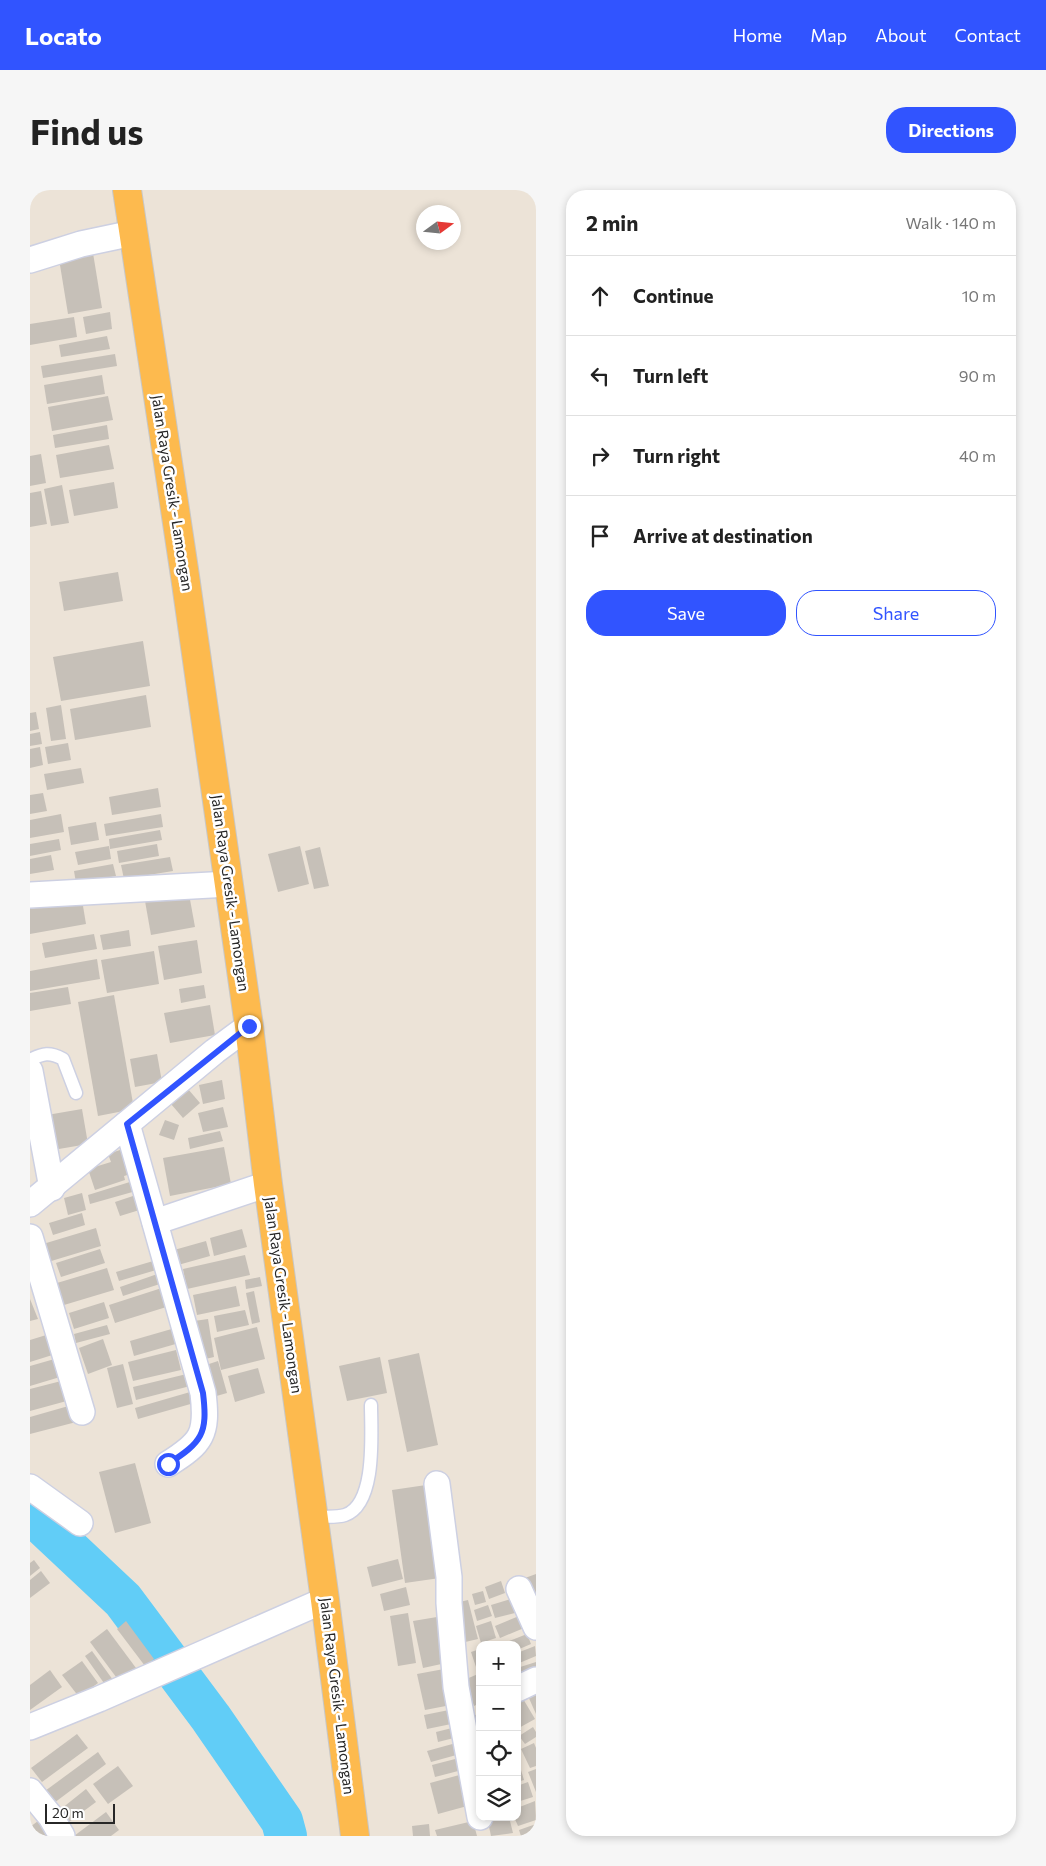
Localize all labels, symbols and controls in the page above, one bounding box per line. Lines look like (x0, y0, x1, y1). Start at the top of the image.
text: Locato (25, 21, 102, 50)
text: Home (733, 24, 782, 46)
text: Map (810, 24, 847, 46)
text: About (875, 24, 927, 46)
text: Contact (955, 24, 1021, 46)
button: Directions (886, 107, 1016, 153)
text: Find us (30, 109, 144, 152)
north arrow (416, 205, 461, 250)
text: 2 min (586, 210, 638, 235)
text: Walk · 140 m (906, 213, 996, 232)
icon: ahead (586, 282, 614, 310)
text: Continue (633, 284, 713, 307)
text: 10 m (962, 286, 996, 305)
icon: left (586, 362, 614, 390)
text: Turn left (633, 364, 708, 387)
text: 90 m (959, 366, 996, 385)
street label: Jalan Raya Gresik - Lamongan (149, 393, 197, 592)
icon: right (586, 442, 614, 470)
text: Turn right (633, 444, 720, 467)
text: 40 m (959, 446, 996, 465)
icon: arrive (586, 522, 614, 550)
text: Arrive at destination (633, 524, 813, 547)
button: Save (586, 590, 786, 636)
button: Share (796, 590, 996, 636)
street label: Jalan Raya Gresik - Lamongan (208, 793, 254, 992)
route end (238, 1015, 261, 1038)
street label: Jalan Raya Gresik - Lamongan (261, 1195, 307, 1394)
route start (157, 1453, 180, 1476)
street label: Jalan Raya Gresik - Lamongan (317, 1596, 359, 1795)
map controls (476, 1641, 521, 1821)
button: + (476, 1641, 521, 1686)
button: − (476, 1686, 521, 1731)
button: locate (476, 1731, 521, 1776)
button: layers (476, 1776, 521, 1821)
scale bar (45, 1801, 115, 1824)
text: 20 m (52, 1804, 84, 1821)

